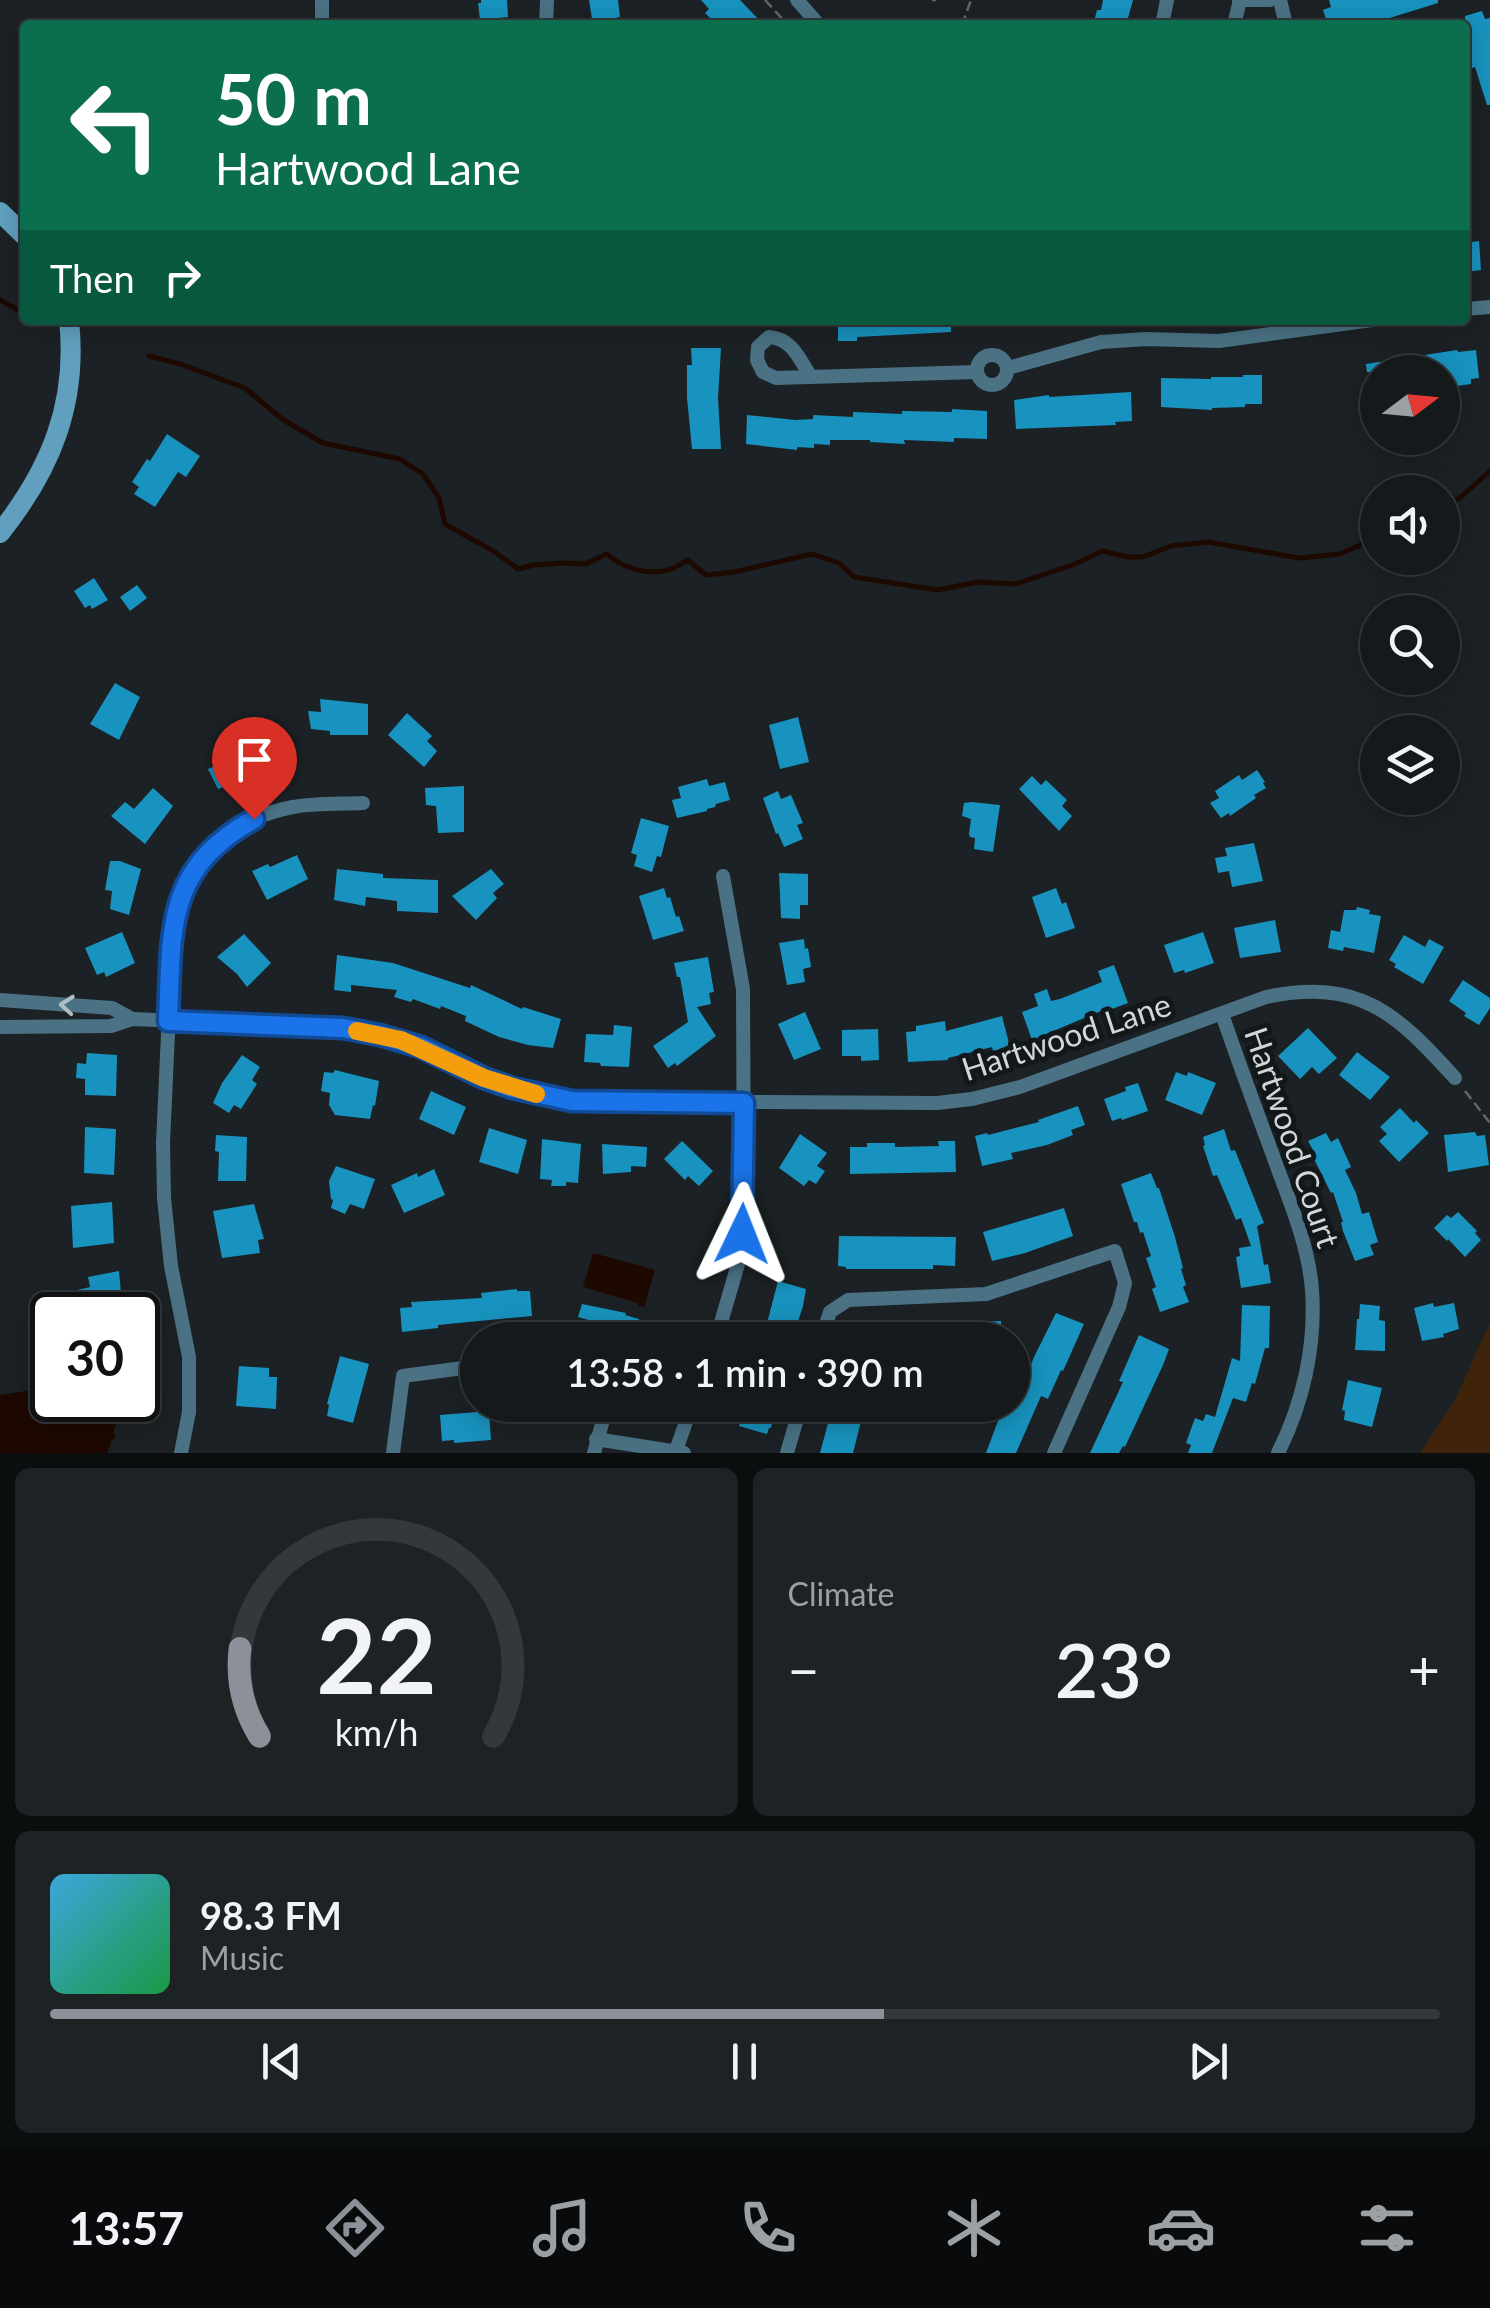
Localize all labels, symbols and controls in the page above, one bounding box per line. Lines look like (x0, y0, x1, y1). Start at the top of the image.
text: 50 m (215, 56, 372, 140)
icon: left (50, 60, 180, 190)
text: Hartwood Lane (215, 141, 521, 195)
icon: right (155, 250, 210, 305)
text: Then (50, 255, 135, 301)
north arrow (1360, 355, 1460, 455)
map controls (1360, 355, 1460, 815)
button: sound (1360, 475, 1460, 575)
button: search (1360, 595, 1460, 695)
button: layers (1360, 715, 1460, 815)
pin (212, 717, 297, 820)
icon: arrive (227, 732, 282, 787)
street label: Hartwood Lane (957, 984, 1175, 1088)
one-way arrow (59, 994, 75, 1016)
street label: Hartwood Court (1237, 1022, 1349, 1253)
position arrow (690, 1182, 794, 1286)
speed limit sign: 30 (30, 1292, 160, 1422)
text: 13:58 · 1 min · 390 m (567, 1349, 923, 1395)
text: Climate (788, 1574, 894, 1613)
text: 22 (316, 1591, 437, 1716)
text: 23° (1055, 1624, 1173, 1714)
text: − (788, 1636, 819, 1702)
text: + (1408, 1636, 1440, 1702)
text: km/h (334, 1711, 418, 1754)
text: 98.3 FM (200, 1892, 342, 1938)
text: Music (200, 1938, 284, 1977)
icon: previous (254, 2034, 309, 2089)
icon: pause (717, 2034, 772, 2089)
icon: next (1181, 2034, 1236, 2089)
icon: directions (320, 2193, 390, 2263)
icon: music (527, 2193, 597, 2263)
icon: phone (733, 2193, 803, 2263)
icon: climate (939, 2193, 1009, 2263)
icon: car (1146, 2193, 1216, 2263)
icon: filters (1352, 2193, 1422, 2263)
text: 13:57 (68, 2201, 184, 2255)

